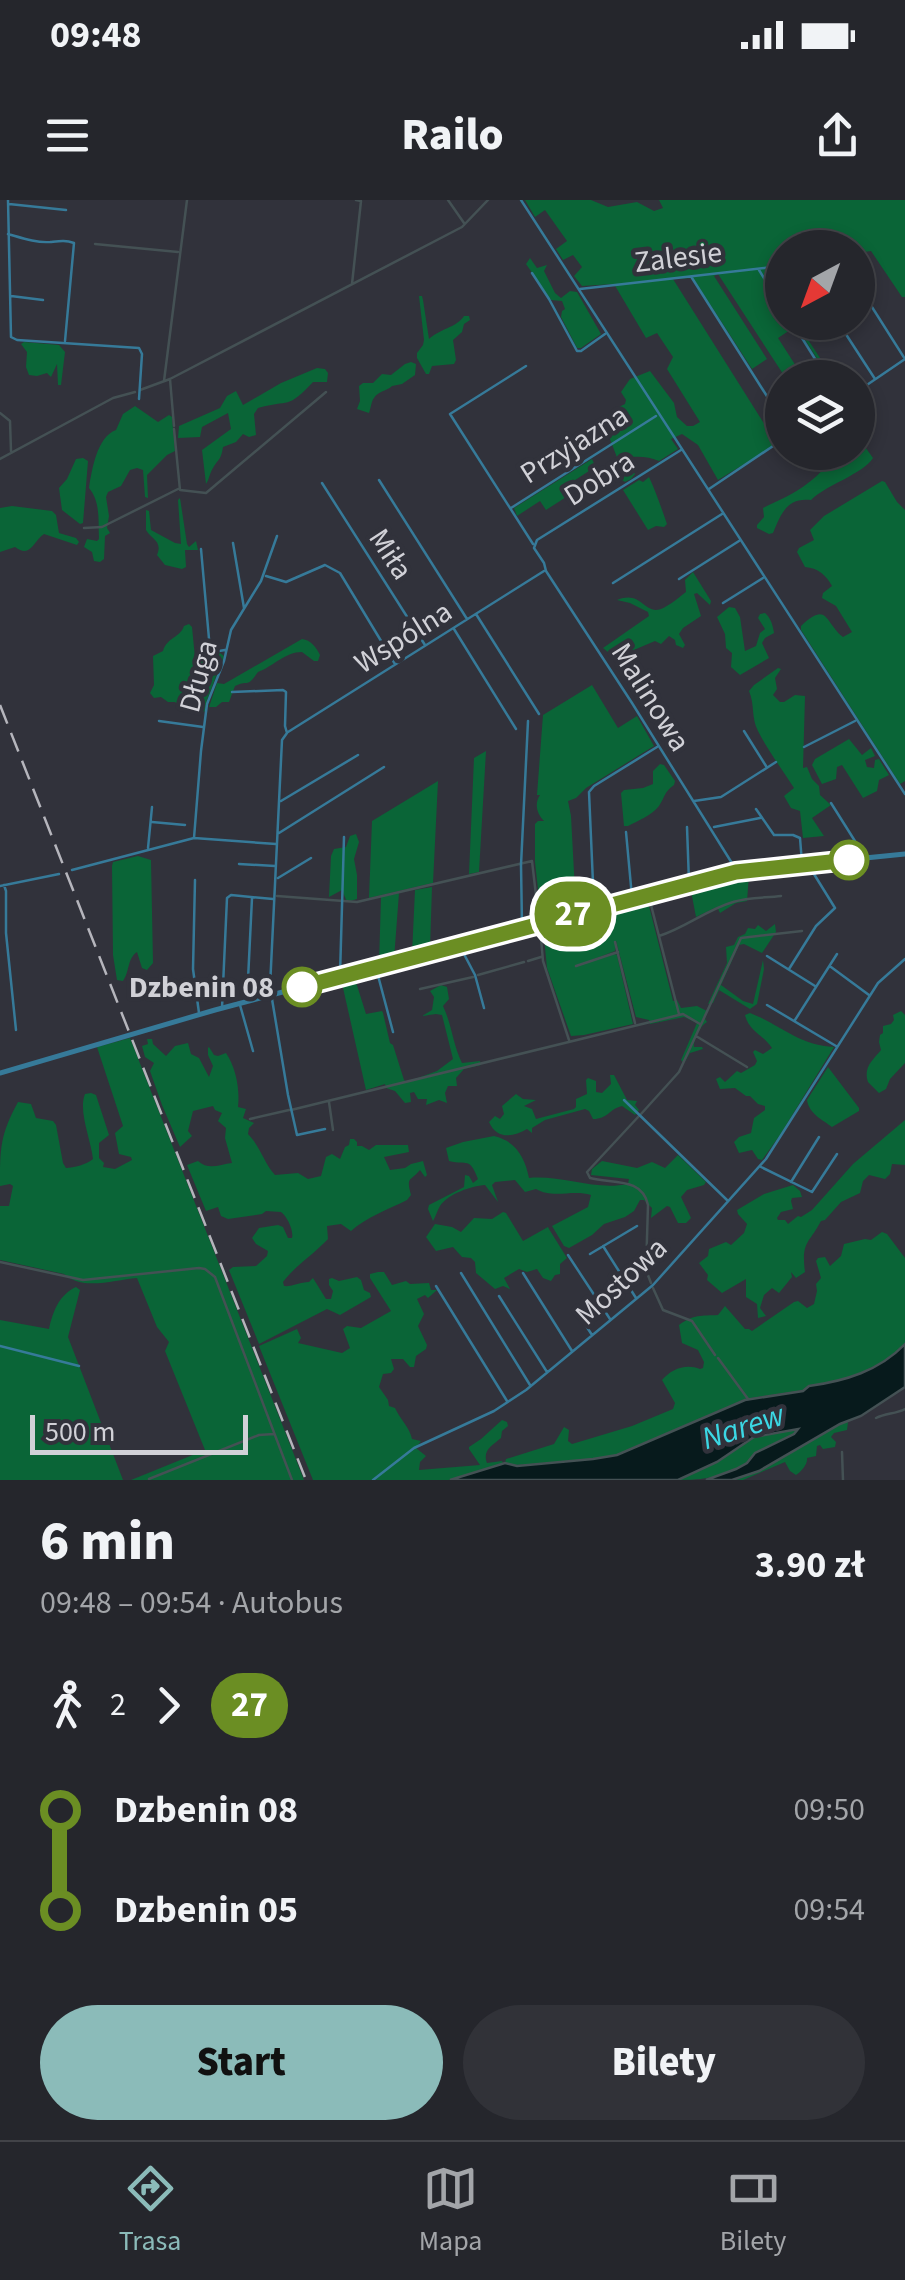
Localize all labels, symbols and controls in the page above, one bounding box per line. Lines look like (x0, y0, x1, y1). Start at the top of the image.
text: 09:48 (50, 8, 142, 62)
text: Railo (401, 103, 504, 167)
icon: menu (40, 108, 95, 163)
icon: share (810, 108, 865, 163)
north arrow (765, 230, 875, 340)
map controls (765, 230, 875, 470)
street label: Zalesie (632, 231, 724, 284)
button: layers (765, 360, 875, 470)
street label: Przyjazna (512, 394, 637, 495)
street label: Dobra (556, 440, 643, 517)
street label: Miła (358, 520, 423, 588)
street label: Wspólna (346, 591, 461, 684)
street label: Długa (168, 635, 229, 717)
street label: Malinowa (600, 635, 701, 760)
unlabelled marker (830, 841, 868, 879)
line badge: 27 (528, 882, 618, 946)
text: 27 (555, 889, 591, 939)
place label: Dzbenin 08 (129, 966, 274, 1009)
marker: Dzbenin 08 (283, 968, 321, 1006)
street label: Mostowa (566, 1227, 677, 1335)
water label: Narew (696, 1392, 791, 1462)
scale bar (30, 1410, 248, 1454)
text: 500 m (45, 1412, 116, 1452)
text: 6 min (40, 1503, 175, 1581)
text: 3.90 zł (755, 1538, 865, 1592)
text: 09:48 – 09:54 · Autobus (40, 1580, 343, 1626)
icon: walk (40, 1678, 95, 1733)
icon: forward (141, 1678, 196, 1733)
text: 27 (231, 1680, 268, 1730)
text: 2 (110, 1682, 126, 1728)
text: Dzbenin 08 (114, 1783, 298, 1837)
text: 09:50 (793, 1787, 865, 1833)
text: Dzbenin 05 (114, 1883, 298, 1937)
text: 09:54 (793, 1887, 865, 1933)
button: Start (40, 2005, 443, 2120)
button: Bilety (463, 2005, 865, 2120)
tab: Trasa (119, 2161, 181, 2261)
tab: Mapa (419, 2161, 482, 2261)
tab: Bilety (720, 2161, 786, 2261)

